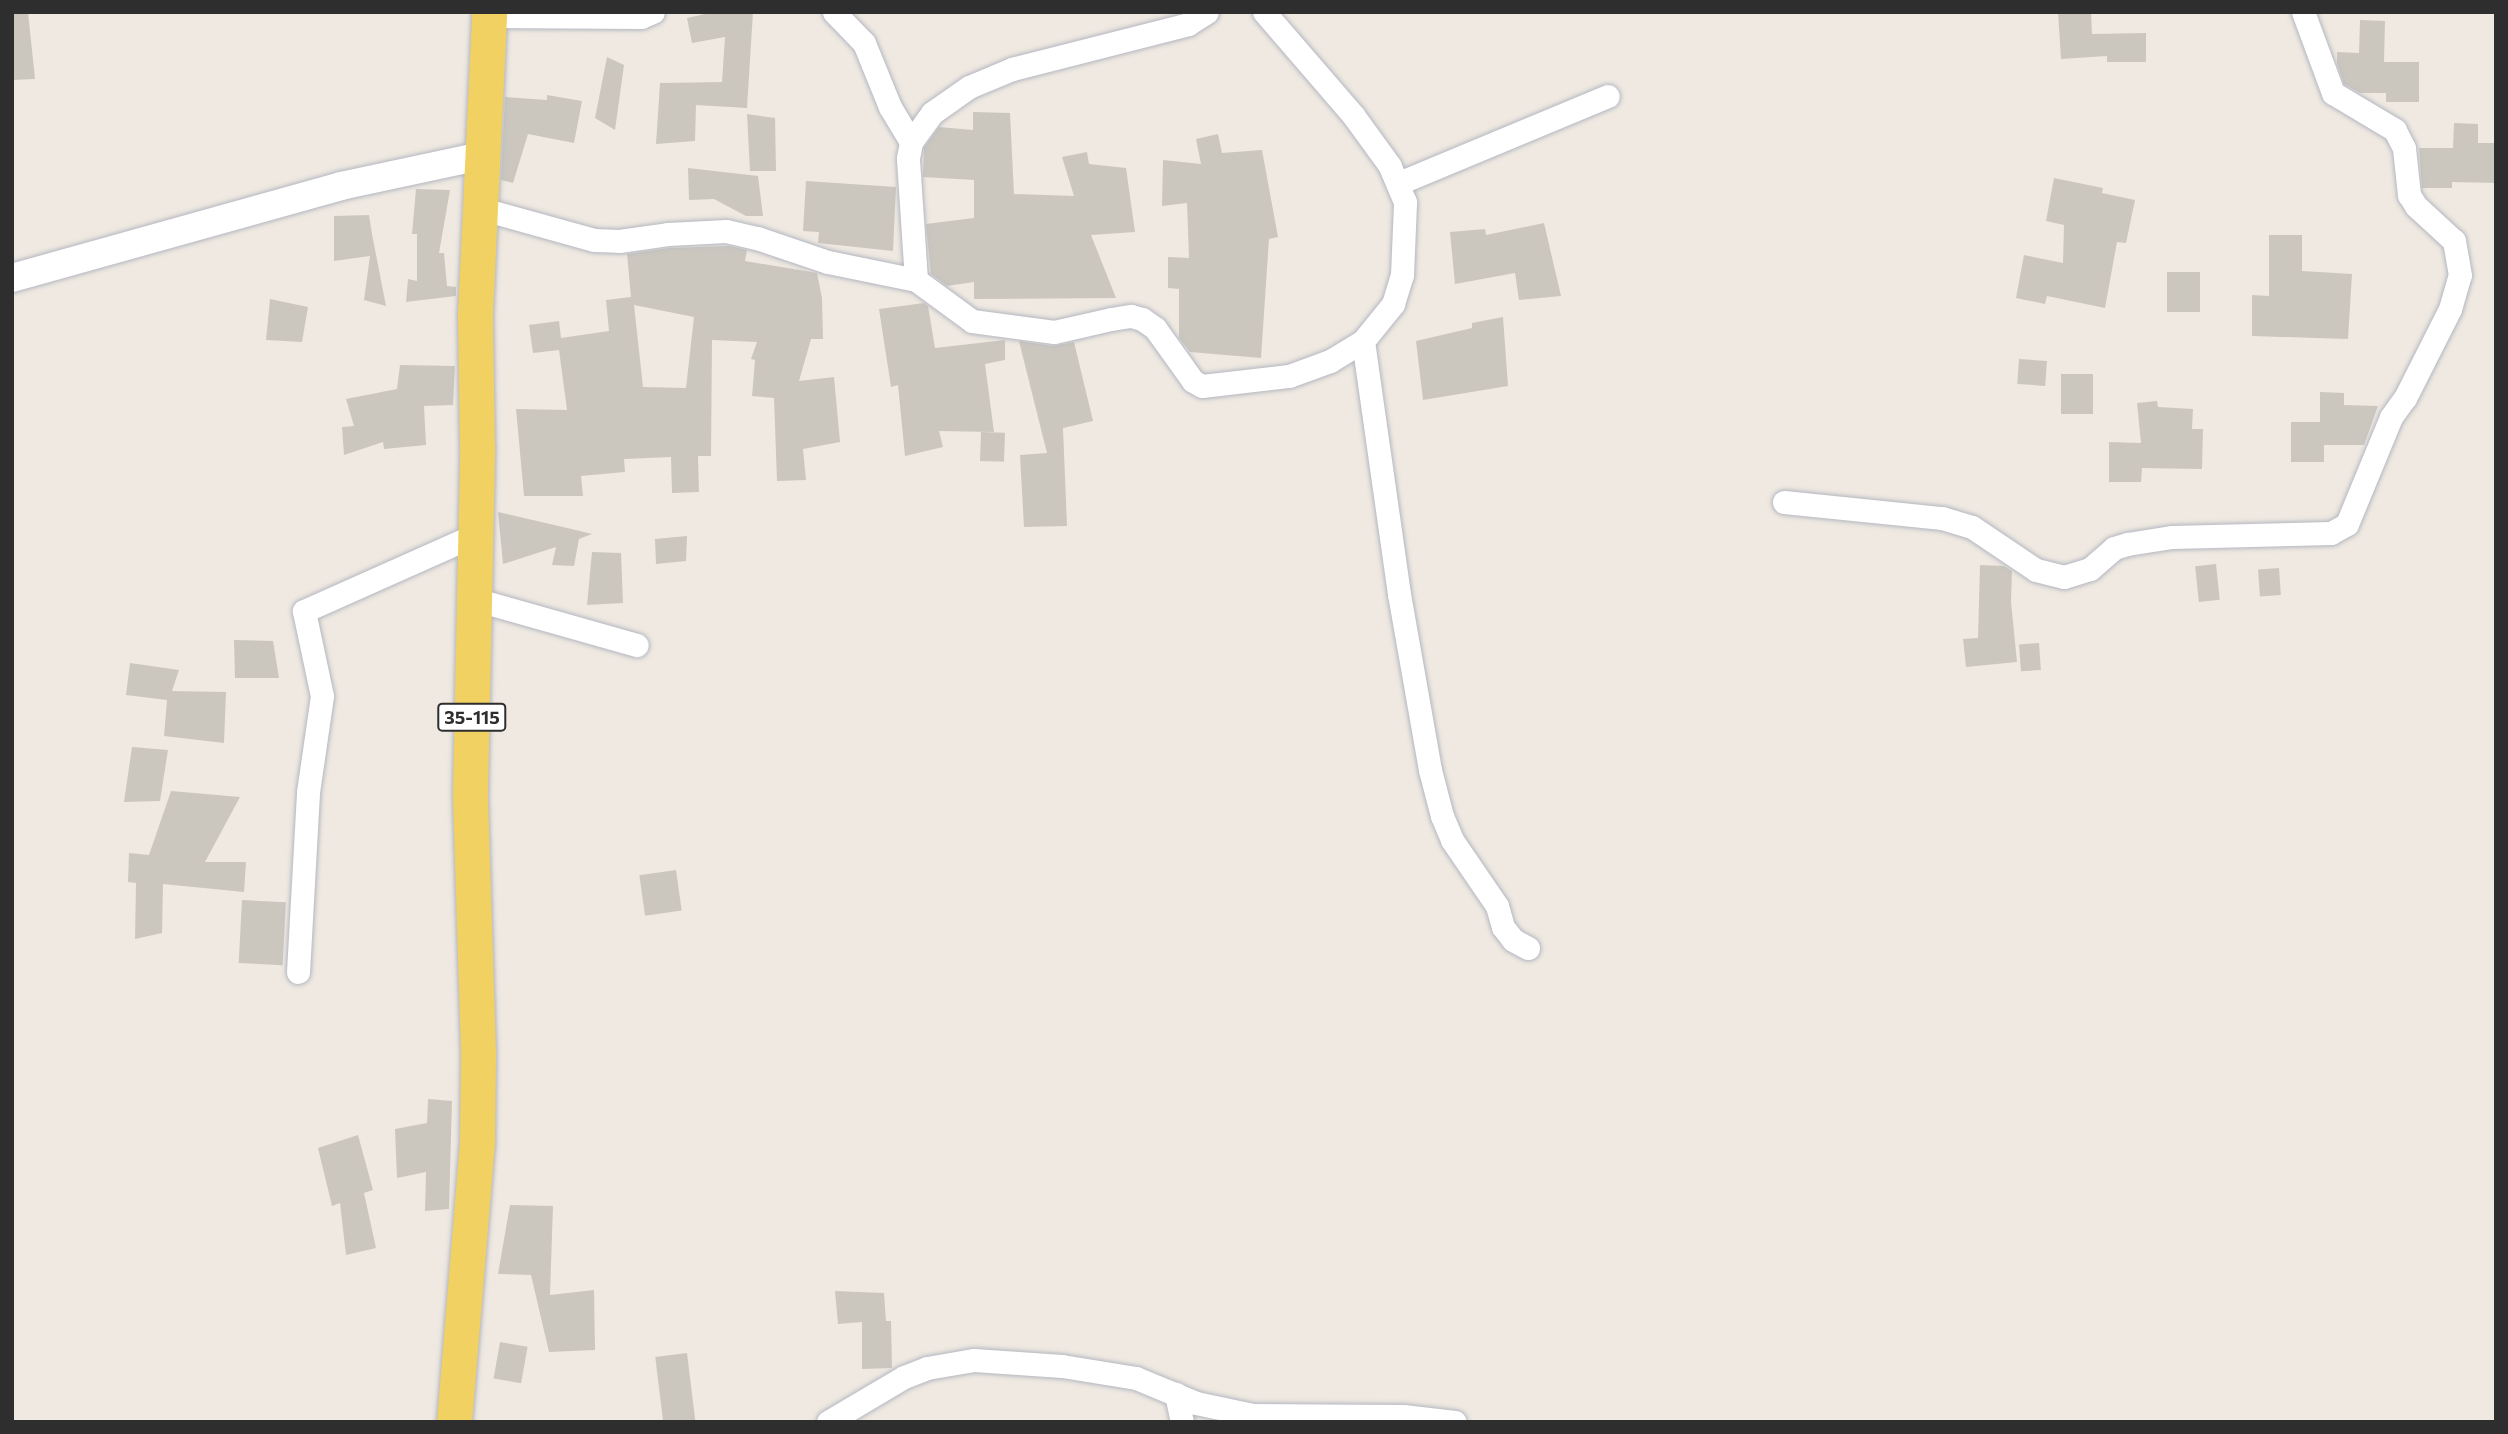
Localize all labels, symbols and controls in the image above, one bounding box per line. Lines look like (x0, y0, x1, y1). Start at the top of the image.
road number: 35-115 (437, 702, 507, 732)

